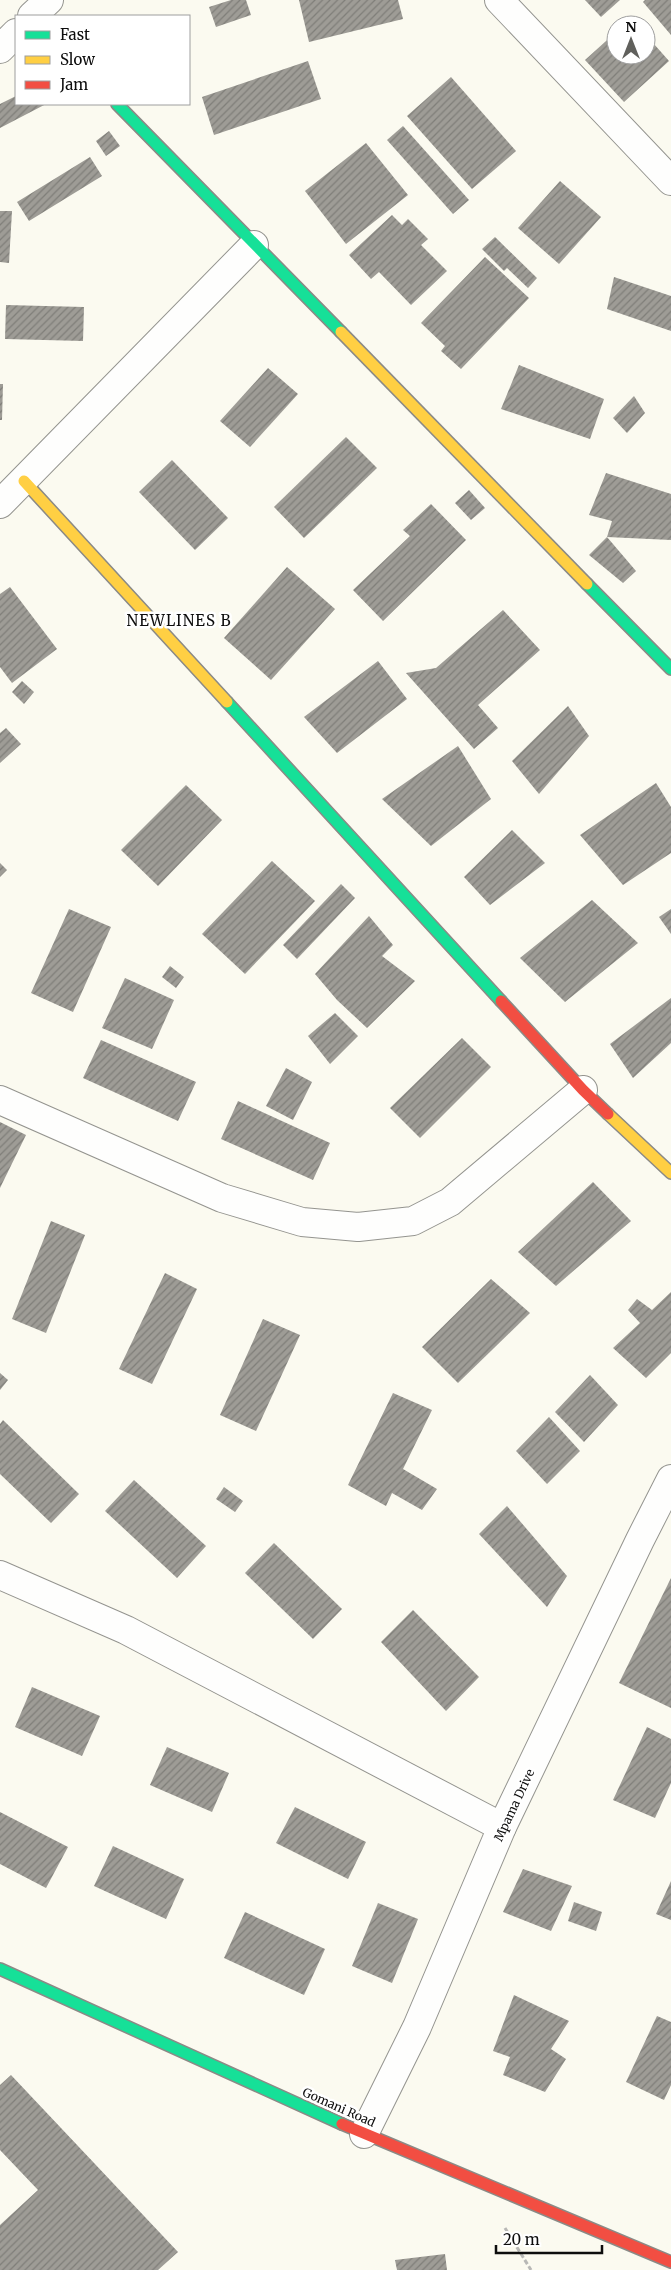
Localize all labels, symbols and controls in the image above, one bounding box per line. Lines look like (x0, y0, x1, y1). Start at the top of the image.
legend (15, 15, 190, 105)
north arrow (606, 15, 656, 65)
text: N (625, 18, 637, 36)
text: Fast (60, 25, 90, 44)
text: Slow (60, 50, 95, 69)
text: Jam (59, 75, 88, 94)
district label: NEWLINES B (127, 611, 231, 630)
street label: Mpama Drive (491, 1767, 537, 1843)
street label: Gomani Road (300, 2084, 378, 2130)
scale bar (496, 2222, 602, 2254)
text: 20 m (503, 2230, 540, 2249)

